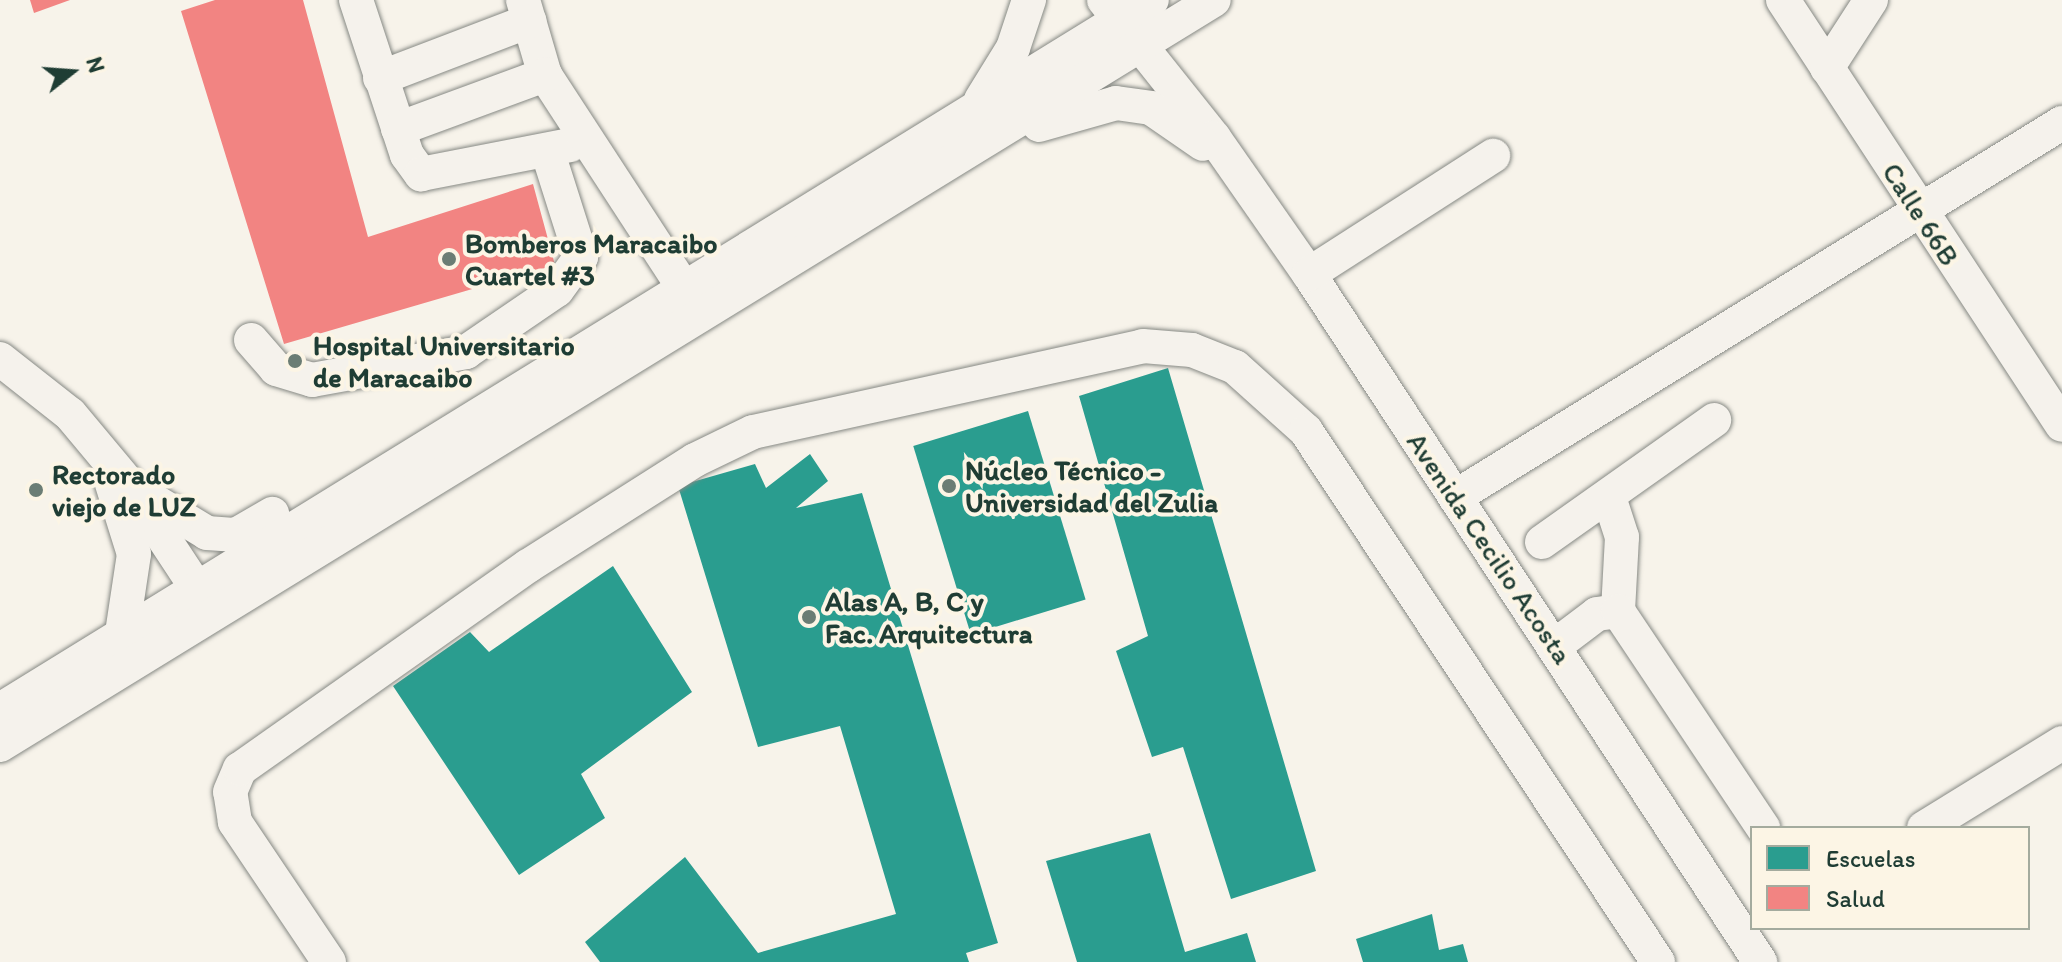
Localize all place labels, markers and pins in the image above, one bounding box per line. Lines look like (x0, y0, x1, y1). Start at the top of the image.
place label: Bomberos Maracaibo Cuartel #3 (465, 226, 718, 292)
marker: Bomberos Maracaibo Cuartel #3 (440, 250, 458, 268)
place label: Hospital Universitario de Maracaibo (313, 328, 575, 394)
marker: Hospital Universitario de Maracaibo (284, 350, 306, 372)
place label: Núcleo Técnico - Universidad del Zulia (965, 453, 1219, 519)
place label: Rectorado viejo de LUZ (52, 457, 196, 523)
marker: Núcleo Técnico - Universidad del Zulia (940, 477, 958, 495)
marker: Rectorado viejo de LUZ (27, 481, 45, 499)
place label: Alas A, B, C y Fac. Arquitectura (825, 584, 1033, 650)
marker: Alas A, B, C y Fac. Arquitectura (800, 608, 818, 626)

